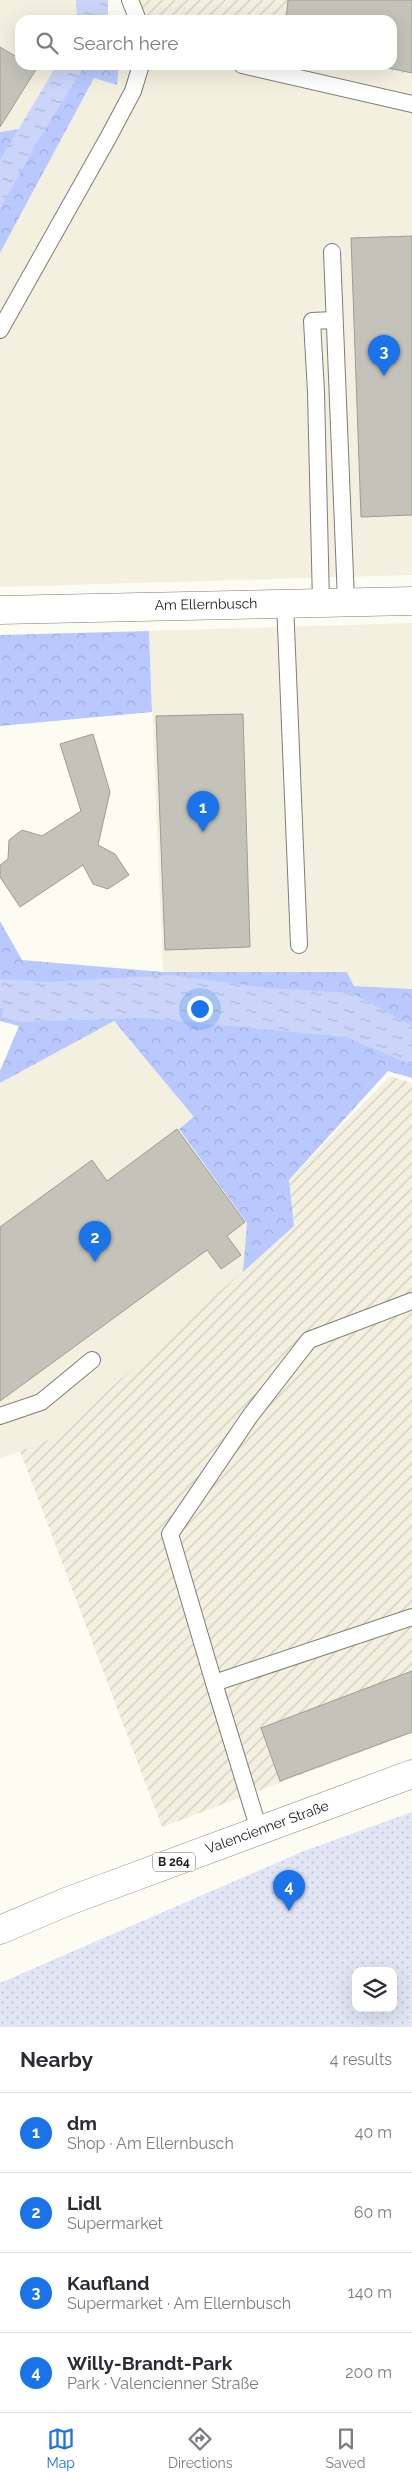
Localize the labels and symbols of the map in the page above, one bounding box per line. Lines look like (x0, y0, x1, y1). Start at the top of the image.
pin: 3 (368, 335, 400, 376)
street label: Am Ellernbusch (154, 595, 258, 613)
pin: 1 (187, 791, 219, 832)
your location (187, 996, 213, 1022)
pin: 2 (79, 1221, 111, 1262)
street label: Valencienner Straße (203, 1797, 331, 1857)
road number: B 264 (153, 1852, 195, 1871)
pin: 4 (273, 1870, 305, 1911)

